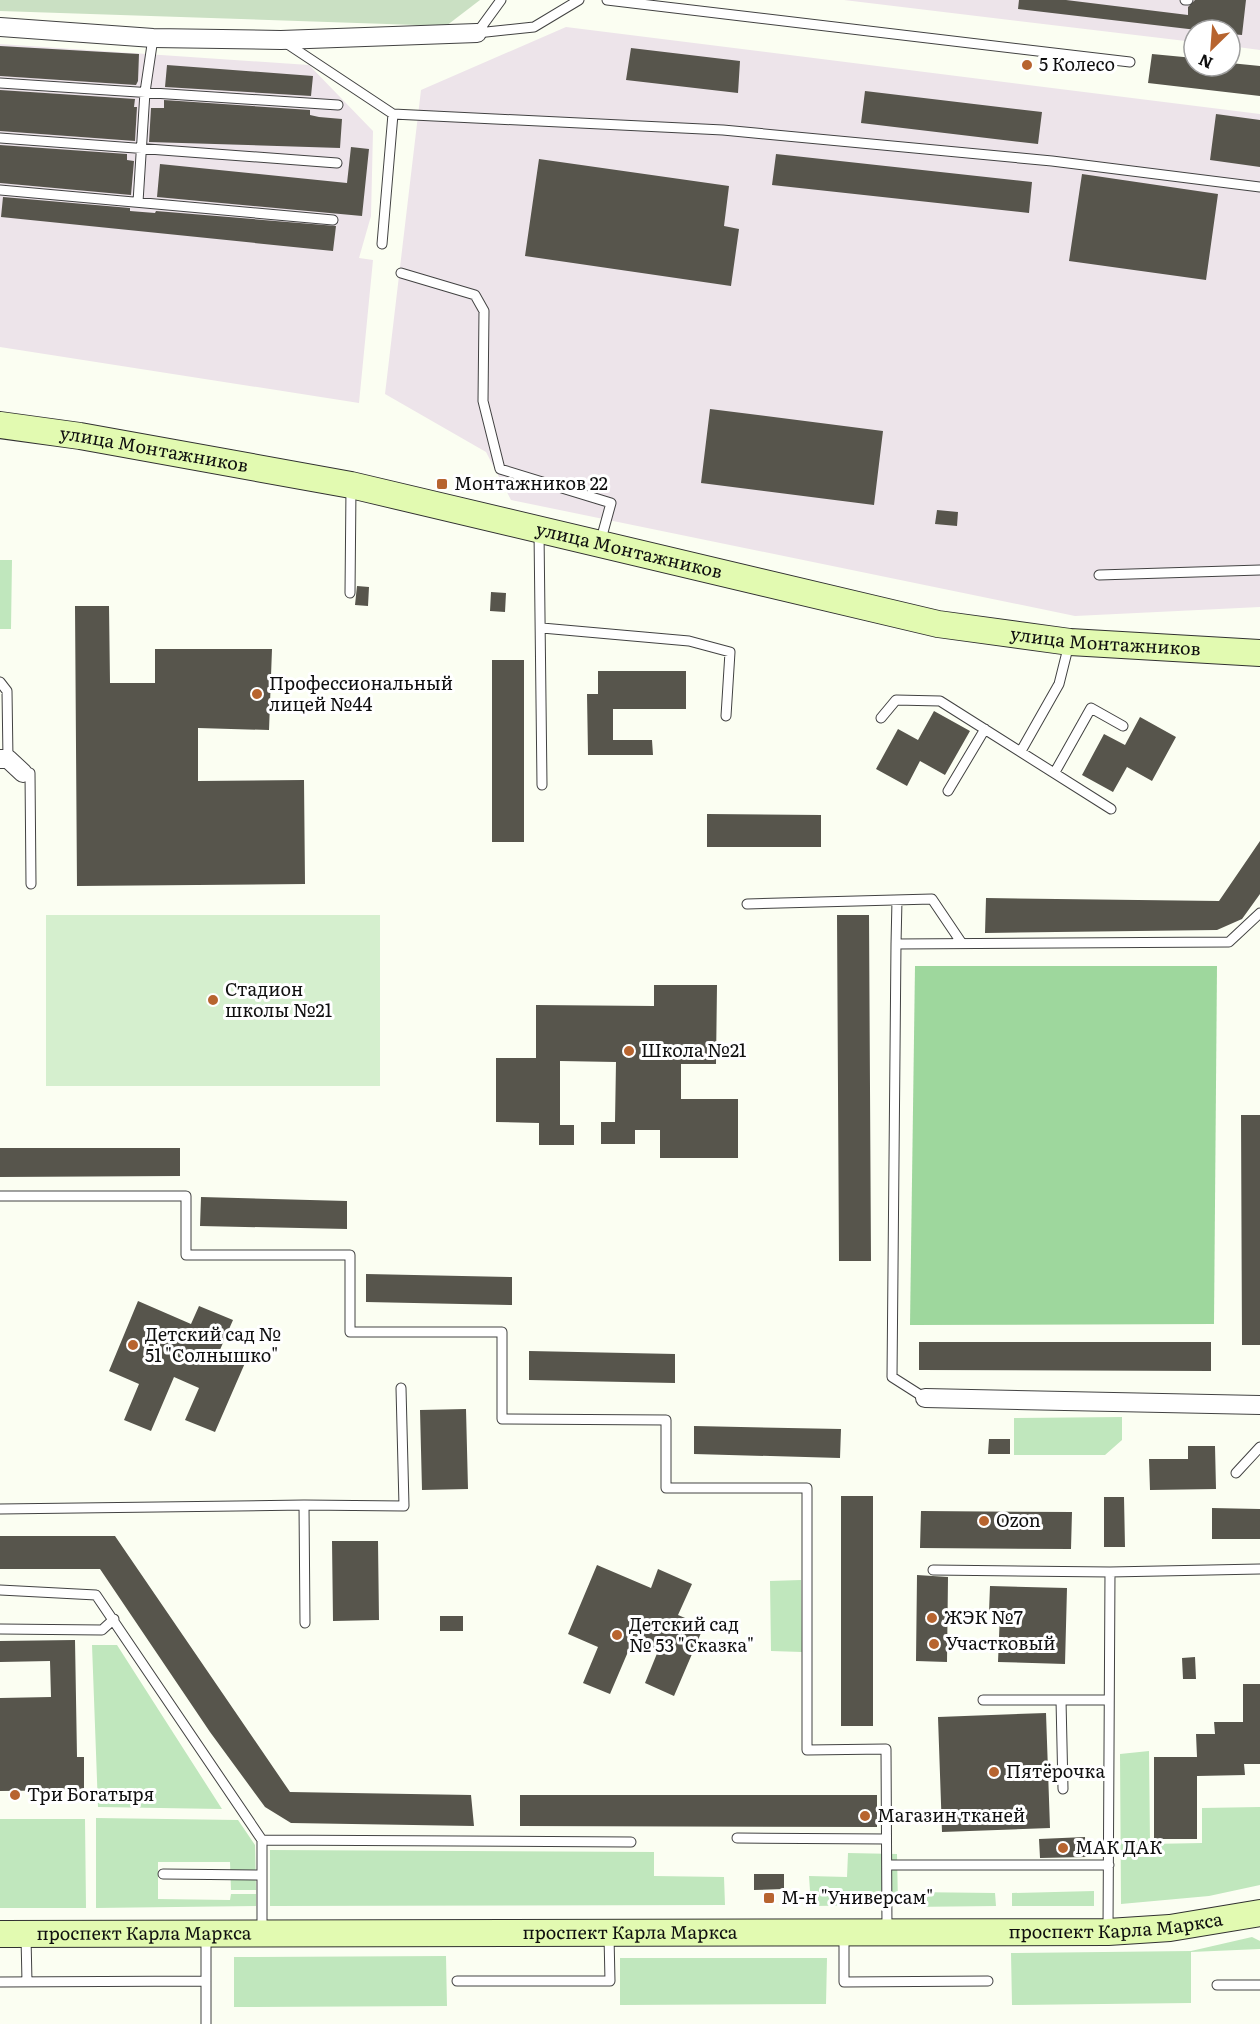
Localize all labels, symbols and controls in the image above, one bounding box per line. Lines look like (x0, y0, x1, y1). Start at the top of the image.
north arrow (1182, 18, 1242, 78)
text: N (1194, 49, 1216, 76)
place label: 5 Колесо (1039, 50, 1115, 77)
marker: 5 Колесо (1020, 58, 1034, 72)
street label: улица Монтажников (58, 418, 251, 478)
place label: Монтажников 22 (454, 469, 608, 496)
marker: Монтажников 22 (435, 477, 449, 491)
street label: улица Монтажников (533, 514, 726, 585)
street label: улица Монтажников (1009, 619, 1202, 662)
place label: Профессиональный лицей №44 (269, 669, 453, 717)
marker: Профессиональный лицей №44 (250, 687, 264, 701)
place label: Стадион школы №21 (225, 975, 332, 1023)
marker: Стадион школы №21 (206, 993, 220, 1007)
place label: Школа №21 (641, 1036, 746, 1063)
marker: Школа №21 (622, 1044, 636, 1058)
place label: Детский сад № 51 "Солнышко" (145, 1320, 281, 1368)
marker: Детский сад № 51 "Солнышко" (126, 1338, 140, 1352)
place label: Ozon (996, 1506, 1041, 1533)
marker: Ozon (977, 1514, 991, 1528)
place label: ЖЭК №7 (944, 1603, 1023, 1630)
place label: Детский сад № 53 "Сказка" (629, 1610, 754, 1658)
marker: ЖЭК №7 (925, 1611, 939, 1625)
marker: Детский сад № 53 "Сказка" (610, 1628, 624, 1642)
place label: Участковый (946, 1629, 1056, 1656)
marker: Участковый (927, 1637, 941, 1651)
place label: Пятёрочка (1006, 1757, 1105, 1784)
marker: Пятёрочка (987, 1765, 1001, 1779)
place label: Три Богатыря (27, 1780, 154, 1807)
marker: Три Богатыря (8, 1788, 22, 1802)
place label: Магазин тканей (877, 1801, 1025, 1828)
marker: Магазин тканей (858, 1809, 872, 1823)
place label: МАК ДАК (1075, 1833, 1162, 1860)
marker: МАК ДАК (1056, 1841, 1070, 1855)
place label: М-н "Универсам" (781, 1883, 933, 1910)
marker: М-н "Универсам" (762, 1891, 776, 1905)
street label: проспект Карла Маркса (1008, 1904, 1225, 1944)
street label: проспект Карла Маркса (522, 1918, 738, 1945)
street label: проспект Карла Маркса (36, 1919, 252, 1946)

